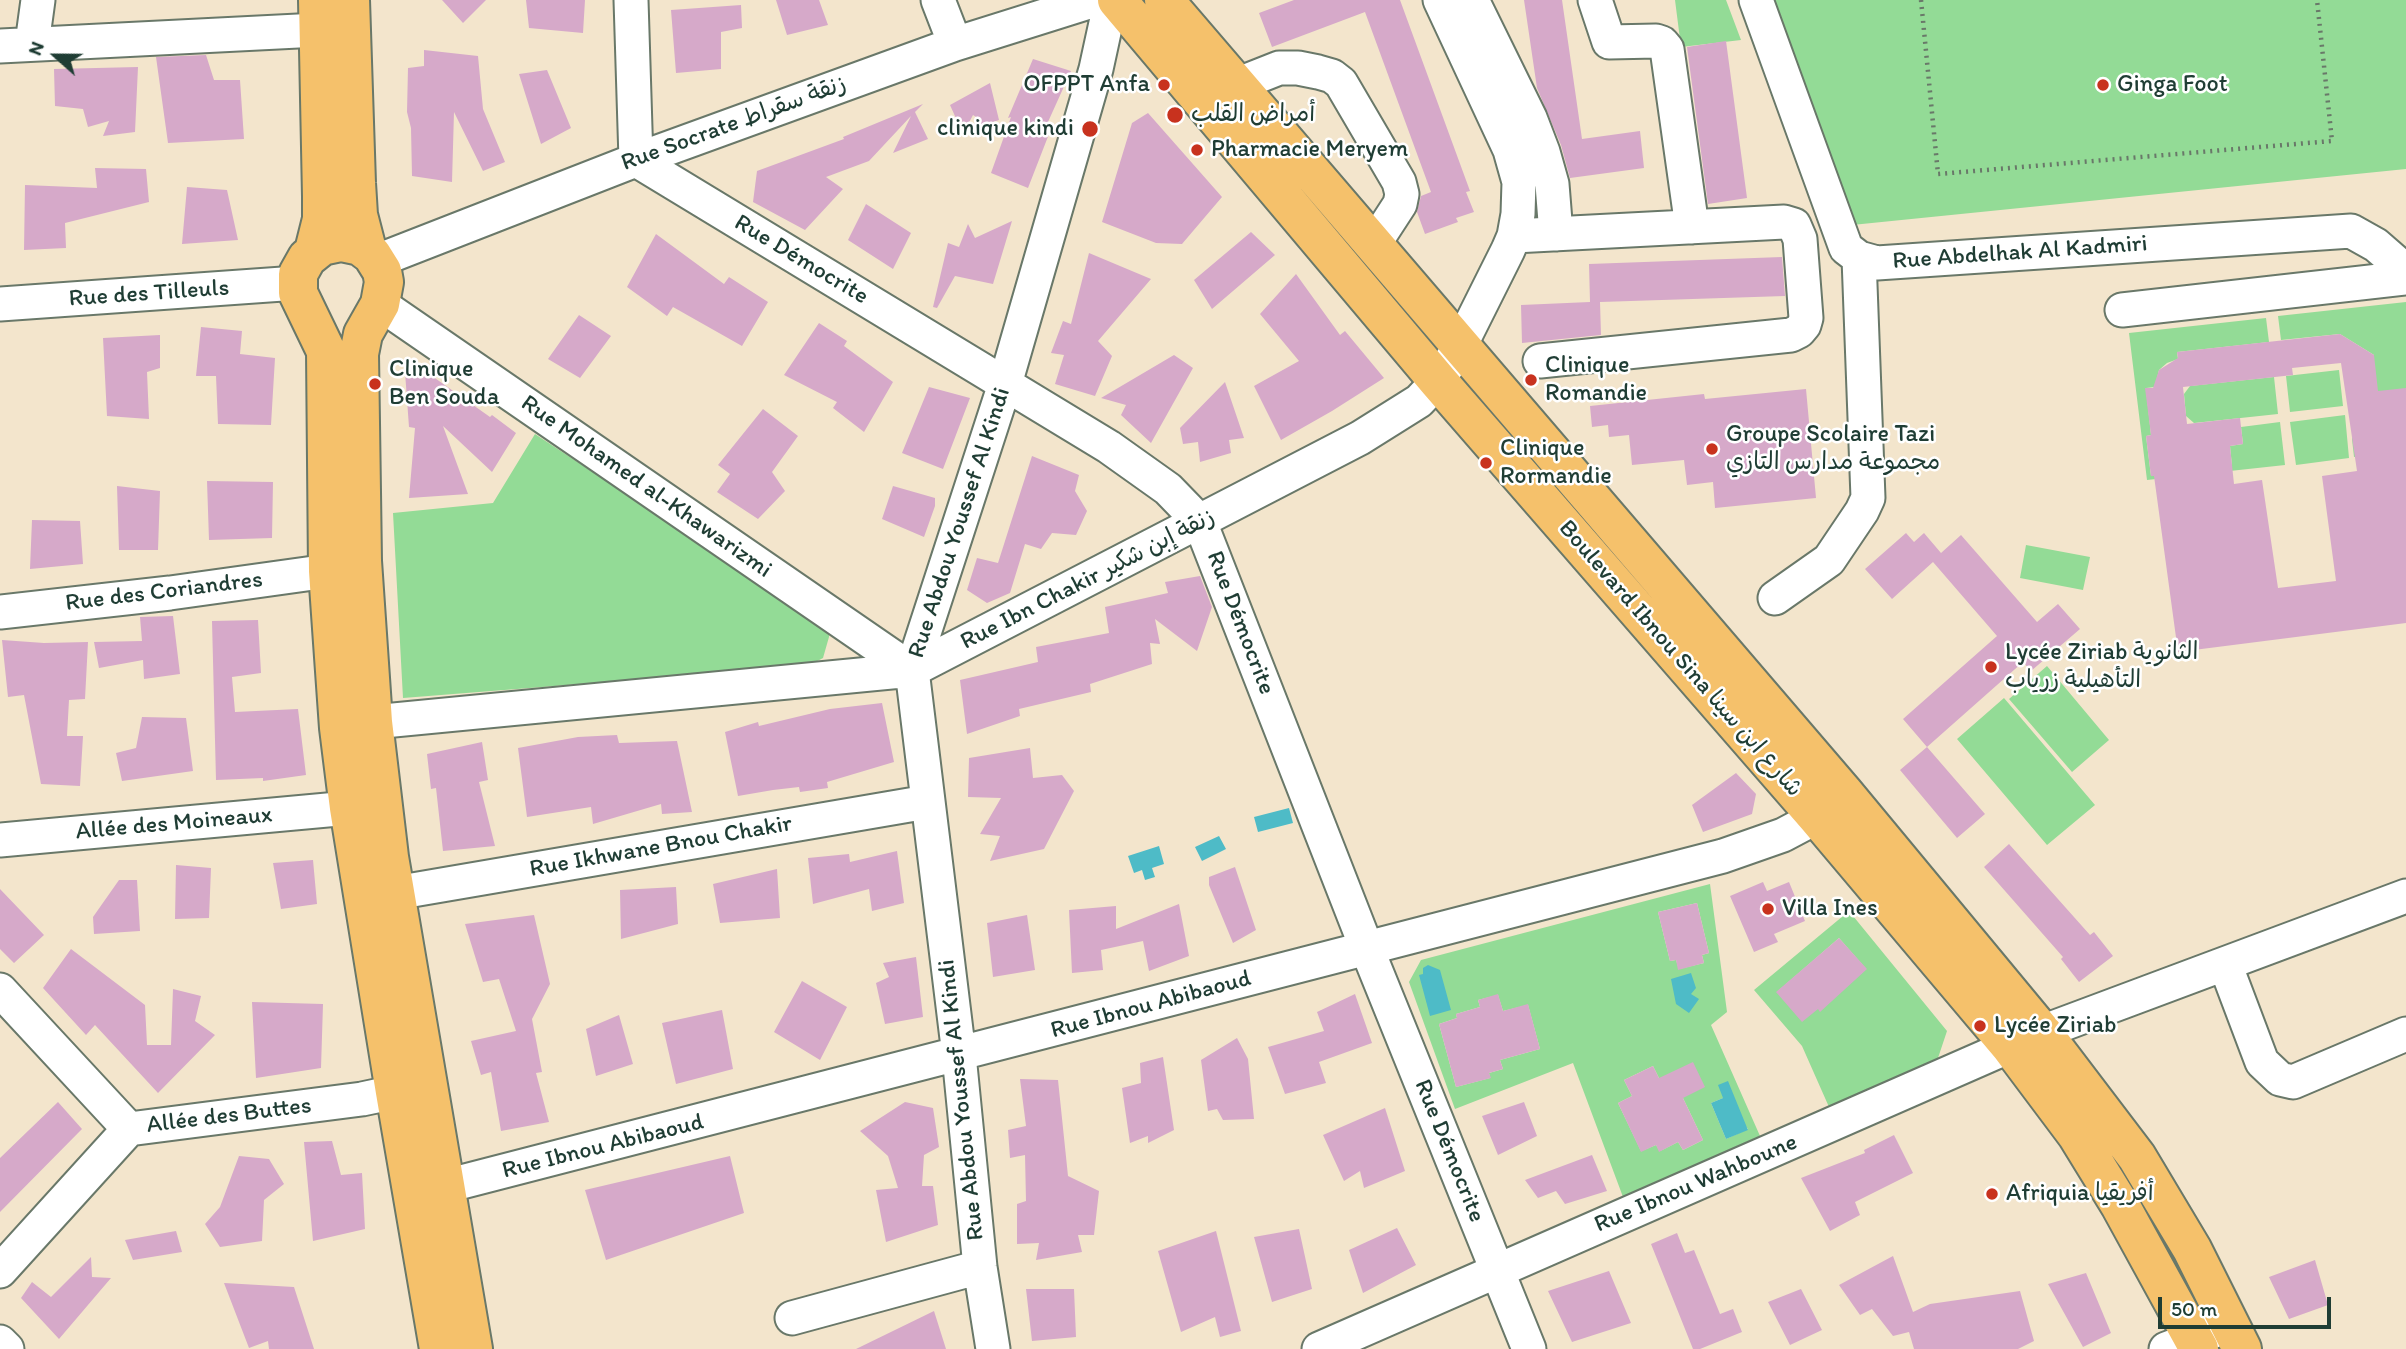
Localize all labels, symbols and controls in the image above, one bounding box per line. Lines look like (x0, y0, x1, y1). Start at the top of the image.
north arrow (21, 21, 91, 91)
text: N (23, 38, 49, 58)
street label: Rue Socrate زنقة سقراط (618, 70, 850, 178)
place label: OFPPT Anfa (1023, 71, 1150, 99)
place label: Ginga Foot (2117, 71, 2228, 99)
marker: OFPPT Anfa (1156, 77, 1172, 93)
marker: Ginga Foot (2095, 77, 2111, 93)
place label: أمراض القلب (1191, 101, 1315, 129)
marker: أمراض القلب (1165, 105, 1185, 125)
place label: clinique kindi (937, 115, 1074, 143)
marker: clinique kindi (1080, 119, 1100, 139)
place label: Pharmacie Meryem (1211, 136, 1408, 164)
marker: Pharmacie Meryem (1189, 142, 1205, 158)
street label: Rue Démocrite (729, 209, 873, 311)
street label: Rue Abdelhak Al Kadmiri (1892, 230, 2148, 276)
street label: Rue des Tilleuls (68, 274, 230, 314)
place label: Clinique Romandie (1545, 352, 1647, 408)
place label: Clinique Ben Souda (389, 356, 499, 412)
marker: Clinique Romandie (1523, 372, 1539, 388)
marker: Clinique Ben Souda (367, 376, 383, 392)
street label: Rue Abdou Youssef Al Kindi (903, 384, 1017, 662)
street label: Rue Mohamed al-Khawarizmi (515, 389, 777, 585)
place label: Groupe Scolaire Tazi مجموعة مدارس التازي (1726, 421, 1940, 477)
place label: Clinique Rormandie (1500, 435, 1612, 491)
marker: Groupe Scolaire Tazi مجموعة مدارس التازي (1704, 441, 1720, 457)
marker: Clinique Rormandie (1478, 455, 1494, 471)
street label: Rue Ibn Chakir زنقة إبن شكير (956, 503, 1220, 657)
street label: Boulevard Ibnou Sina شارع ابن سينا (1552, 515, 1808, 803)
street label: Rue Démocrite (1199, 547, 1281, 699)
street label: Rue des Coriandres (64, 566, 264, 618)
place label: Lycée Ziriab الثانوية التأهيلية زرياب (2005, 639, 2198, 695)
marker: Lycée Ziriab الثانوية التأهيلية زرياب (1983, 659, 1999, 675)
street label: Allée des Moineaux (74, 801, 274, 847)
street label: Rue Ikhwane Bnou Chakir (528, 810, 794, 884)
place label: Villa Ines (1782, 895, 1878, 923)
marker: Villa Ines (1760, 901, 1776, 917)
street label: Rue Abdou Youssef Al Kindi (933, 958, 991, 1242)
street label: Rue Ibnou Abibaoud (1048, 964, 1254, 1046)
place label: Lycée Ziriab (1994, 1012, 2117, 1040)
marker: Lycée Ziriab (1972, 1018, 1988, 1034)
street label: Rue Démocrite (1407, 1075, 1491, 1227)
street label: Allée des Buttes (145, 1092, 313, 1140)
street label: Rue Ibnou Abibaoud (499, 1108, 707, 1186)
street label: Rue Ibnou Wahboune (1590, 1128, 1802, 1240)
place label: Afriquia أفريقيا (2006, 1180, 2154, 1208)
marker: Afriquia أفريقيا (1984, 1186, 2000, 1202)
scale bar (2161, 1282, 2334, 1326)
text: 50 m (2171, 1296, 2217, 1321)

